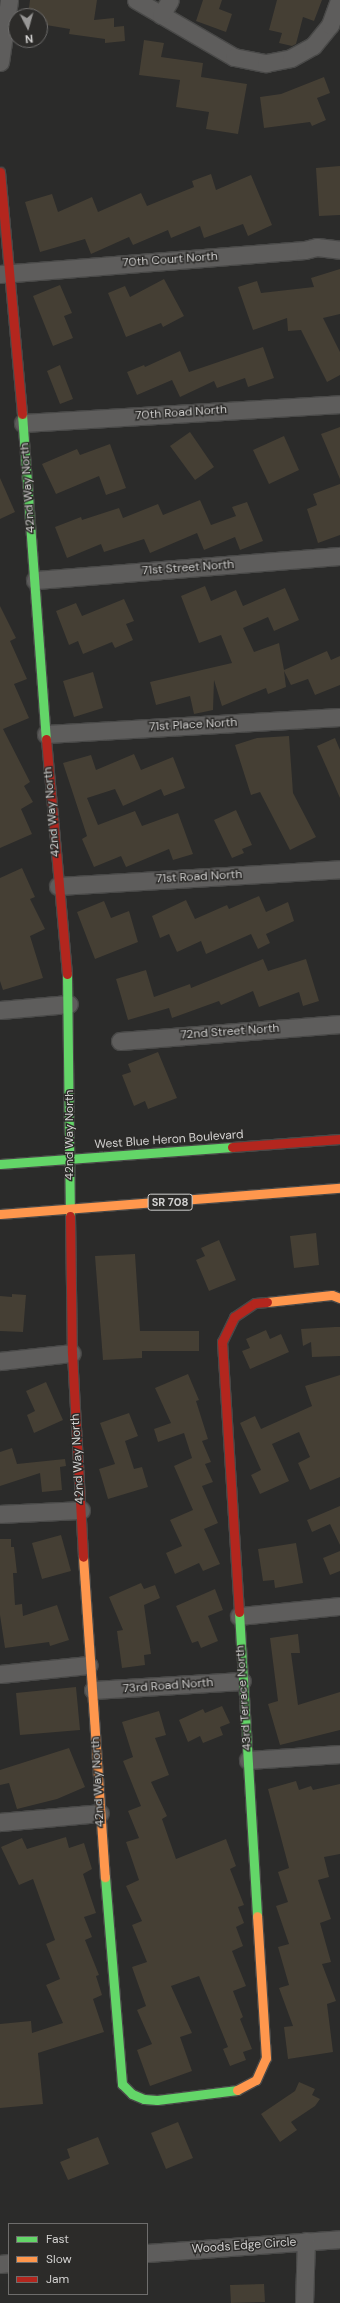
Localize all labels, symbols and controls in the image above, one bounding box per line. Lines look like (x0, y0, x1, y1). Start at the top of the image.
north arrow (8, 8, 48, 48)
text: N (24, 32, 34, 46)
street label: 70th Court North (122, 249, 218, 271)
street label: 70th Road North (135, 403, 227, 423)
street label: 42nd Way North (18, 442, 38, 534)
street label: 71st Street North (141, 558, 235, 578)
street label: 71st Place North (149, 715, 237, 735)
street label: 42nd Way North (41, 766, 63, 858)
street label: 71st Road North (155, 868, 243, 886)
street label: 72nd Street North (180, 1021, 280, 1043)
street label: 42nd Way North (63, 1090, 77, 1180)
street label: West Blue Heron Boulevard (94, 1128, 244, 1152)
road number: SR 708 (147, 1193, 193, 1211)
street label: 42nd Way North (68, 1413, 88, 1505)
street label: 43rd Terrace North (233, 1645, 255, 1751)
street label: 73rd Road North (122, 1676, 214, 1696)
street label: 42nd Way North (88, 1736, 108, 1828)
legend (8, 2223, 148, 2295)
text: Fast (46, 2231, 69, 2247)
street label: Woods Edge Circle (191, 2235, 297, 2257)
text: Slow (46, 2251, 72, 2267)
text: Jam (46, 2271, 69, 2287)

